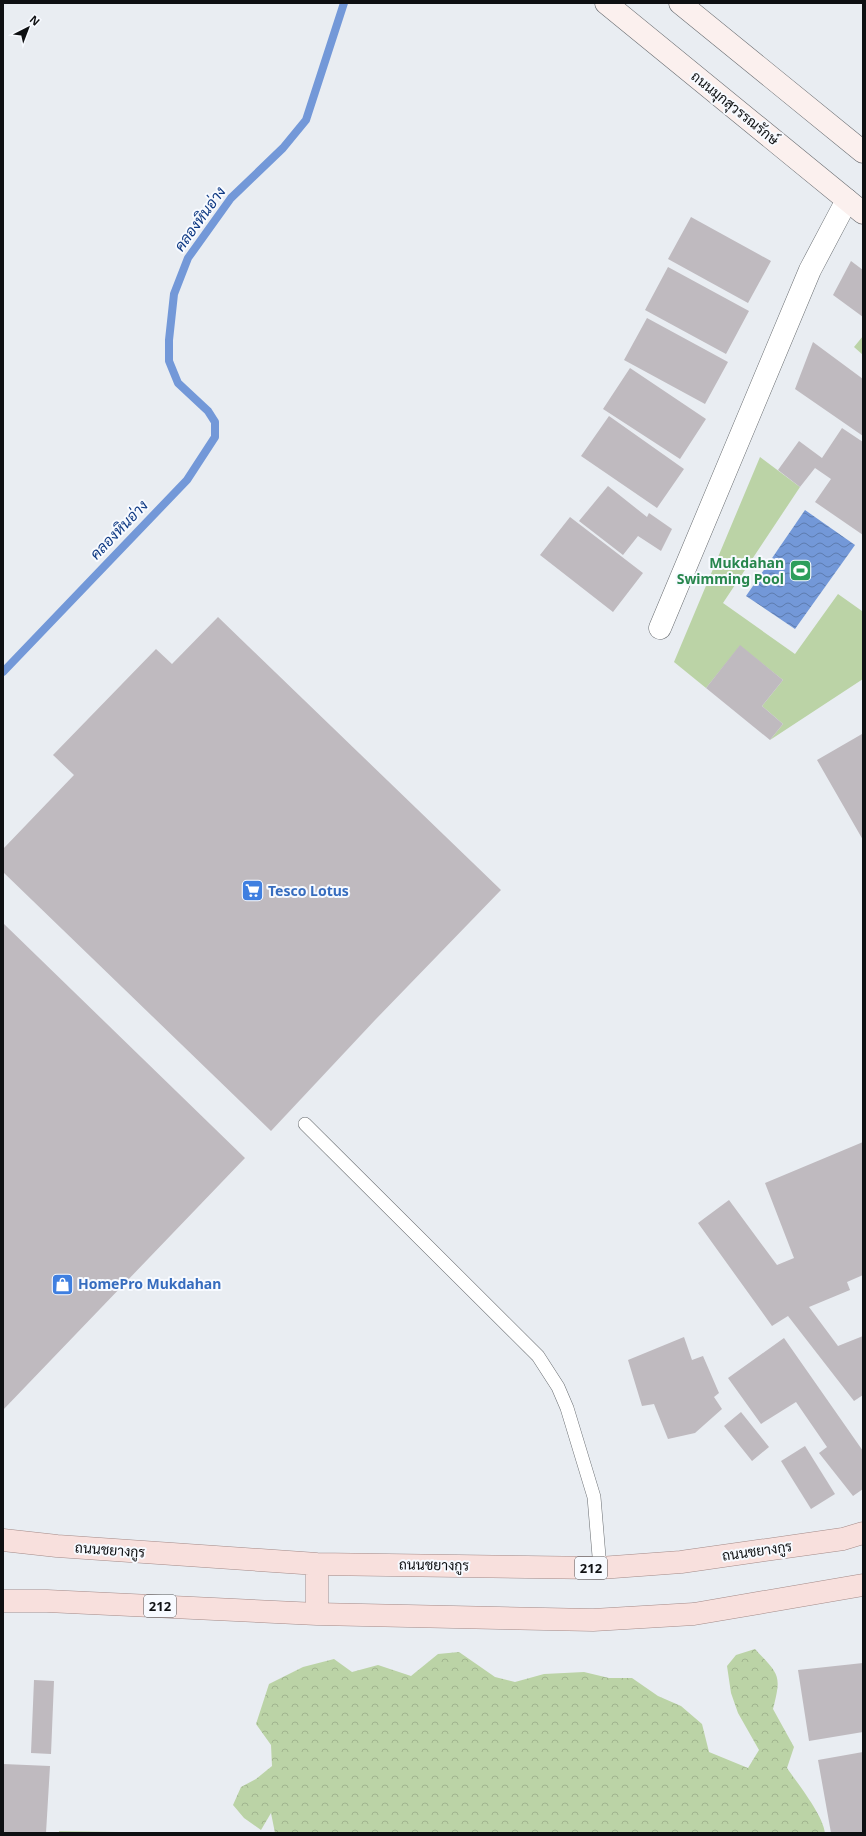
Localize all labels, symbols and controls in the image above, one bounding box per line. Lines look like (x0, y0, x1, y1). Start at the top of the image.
north arrow (8, 8, 48, 48)
text: N (27, 12, 43, 29)
street label: ถนนมุกสุวรรณรักษ์ (687, 66, 783, 150)
water label: คลองหินอ่าง (169, 182, 230, 255)
water label: คลองหินอ่าง (85, 495, 152, 563)
place label: Mukdahan Swimming Pool (677, 553, 784, 588)
sports icon: Mukdahan Swimming Pool (787, 558, 813, 584)
supermarket icon: Tesco Lotus (239, 878, 265, 904)
place label: Tesco Lotus (268, 881, 349, 900)
shop icon: HomePro Mukdahan (50, 1271, 76, 1297)
place label: HomePro Mukdahan (78, 1274, 221, 1293)
street label: ถนนชยางกูร (721, 1536, 793, 1566)
street label: ถนนชยางกูร (74, 1538, 146, 1562)
street label: ถนนชยางกูร (399, 1554, 470, 1576)
road number: 212 (575, 1557, 607, 1579)
road number: 212 (144, 1595, 176, 1617)

